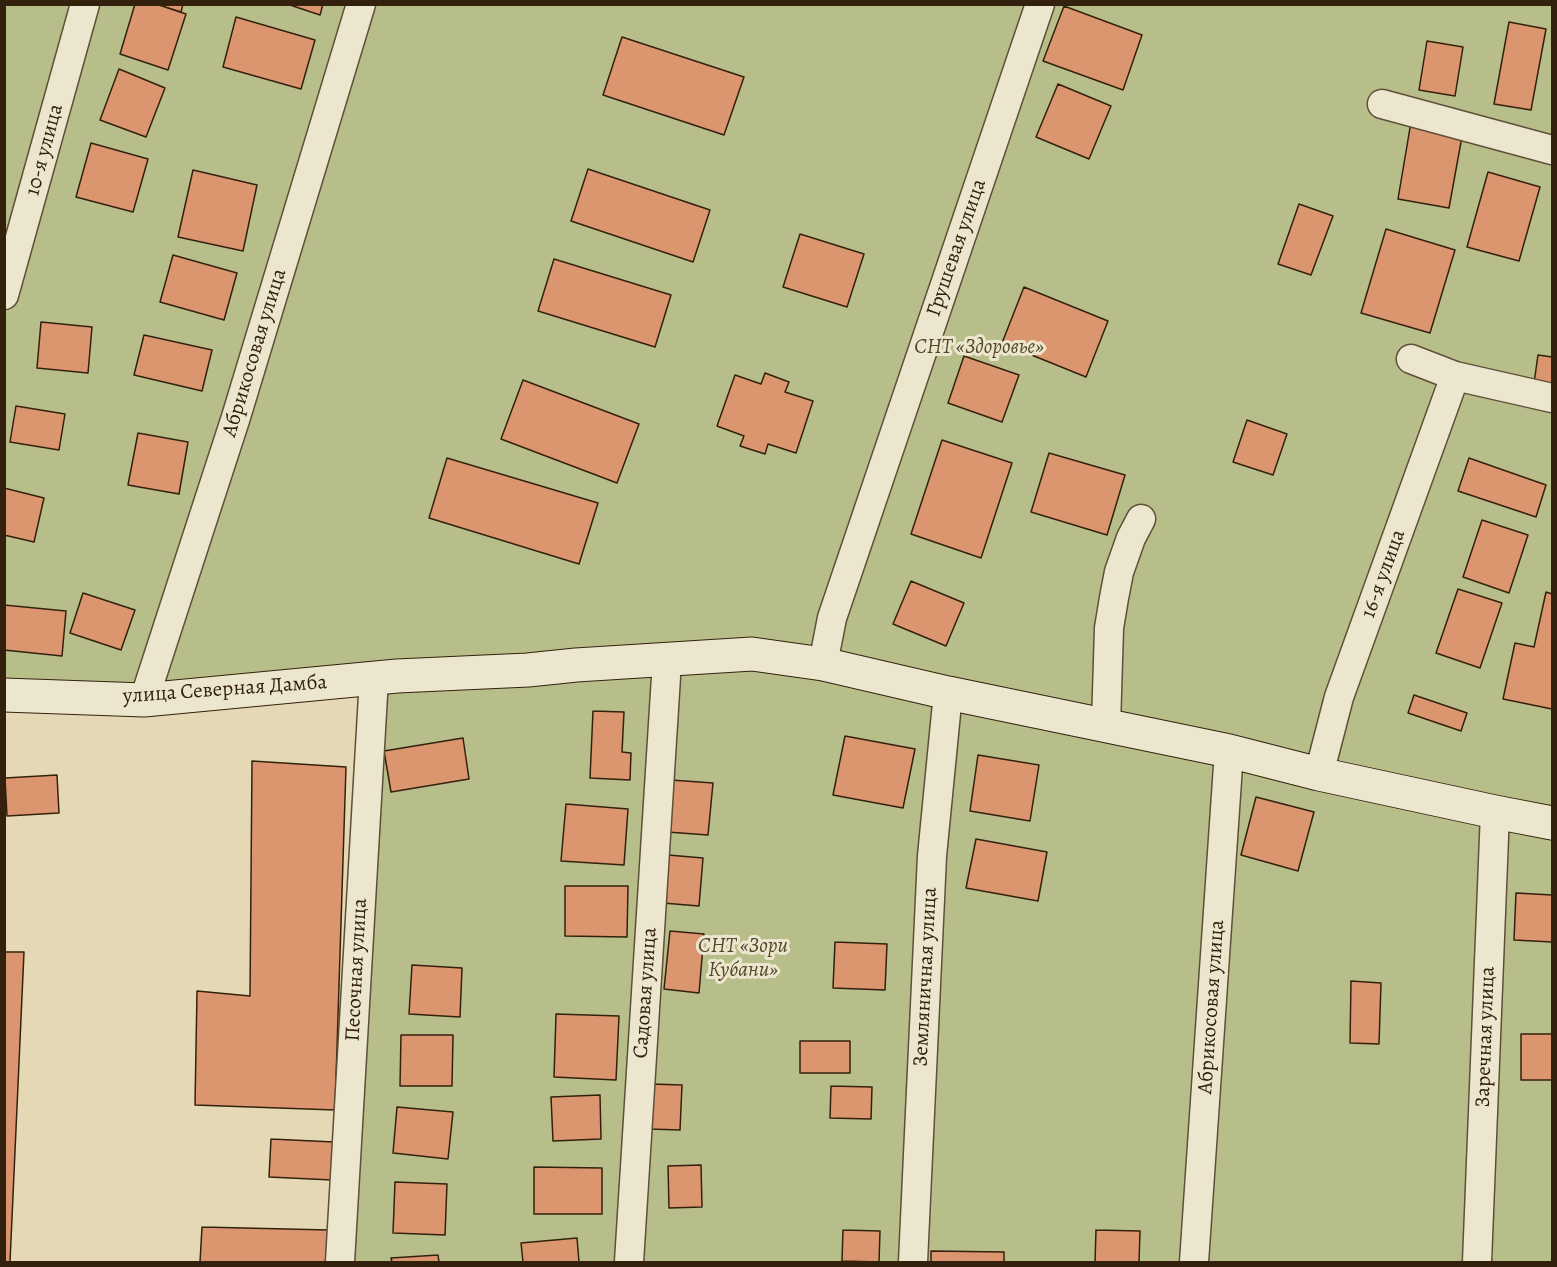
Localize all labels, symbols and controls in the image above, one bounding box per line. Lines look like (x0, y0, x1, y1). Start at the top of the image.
street label: 10-я улица (21, 101, 69, 199)
street label: Грушевая улица (922, 176, 992, 320)
street label: Абрикосовая улица (217, 266, 293, 440)
park label: СНТ «Здоровье» (914, 335, 1044, 361)
street label: 16-я улица (1356, 526, 1412, 622)
street label: улица Северная Дамба (122, 670, 328, 710)
street label: Земляничная улица (909, 887, 943, 1067)
street label: Песочная улица (341, 898, 373, 1042)
street label: Абрикосовая улица (1193, 919, 1231, 1095)
street label: Садовая улица (629, 927, 663, 1059)
park label: СНТ «Зори Кубани» (698, 934, 788, 984)
street label: Заречная улица (1471, 966, 1501, 1108)

